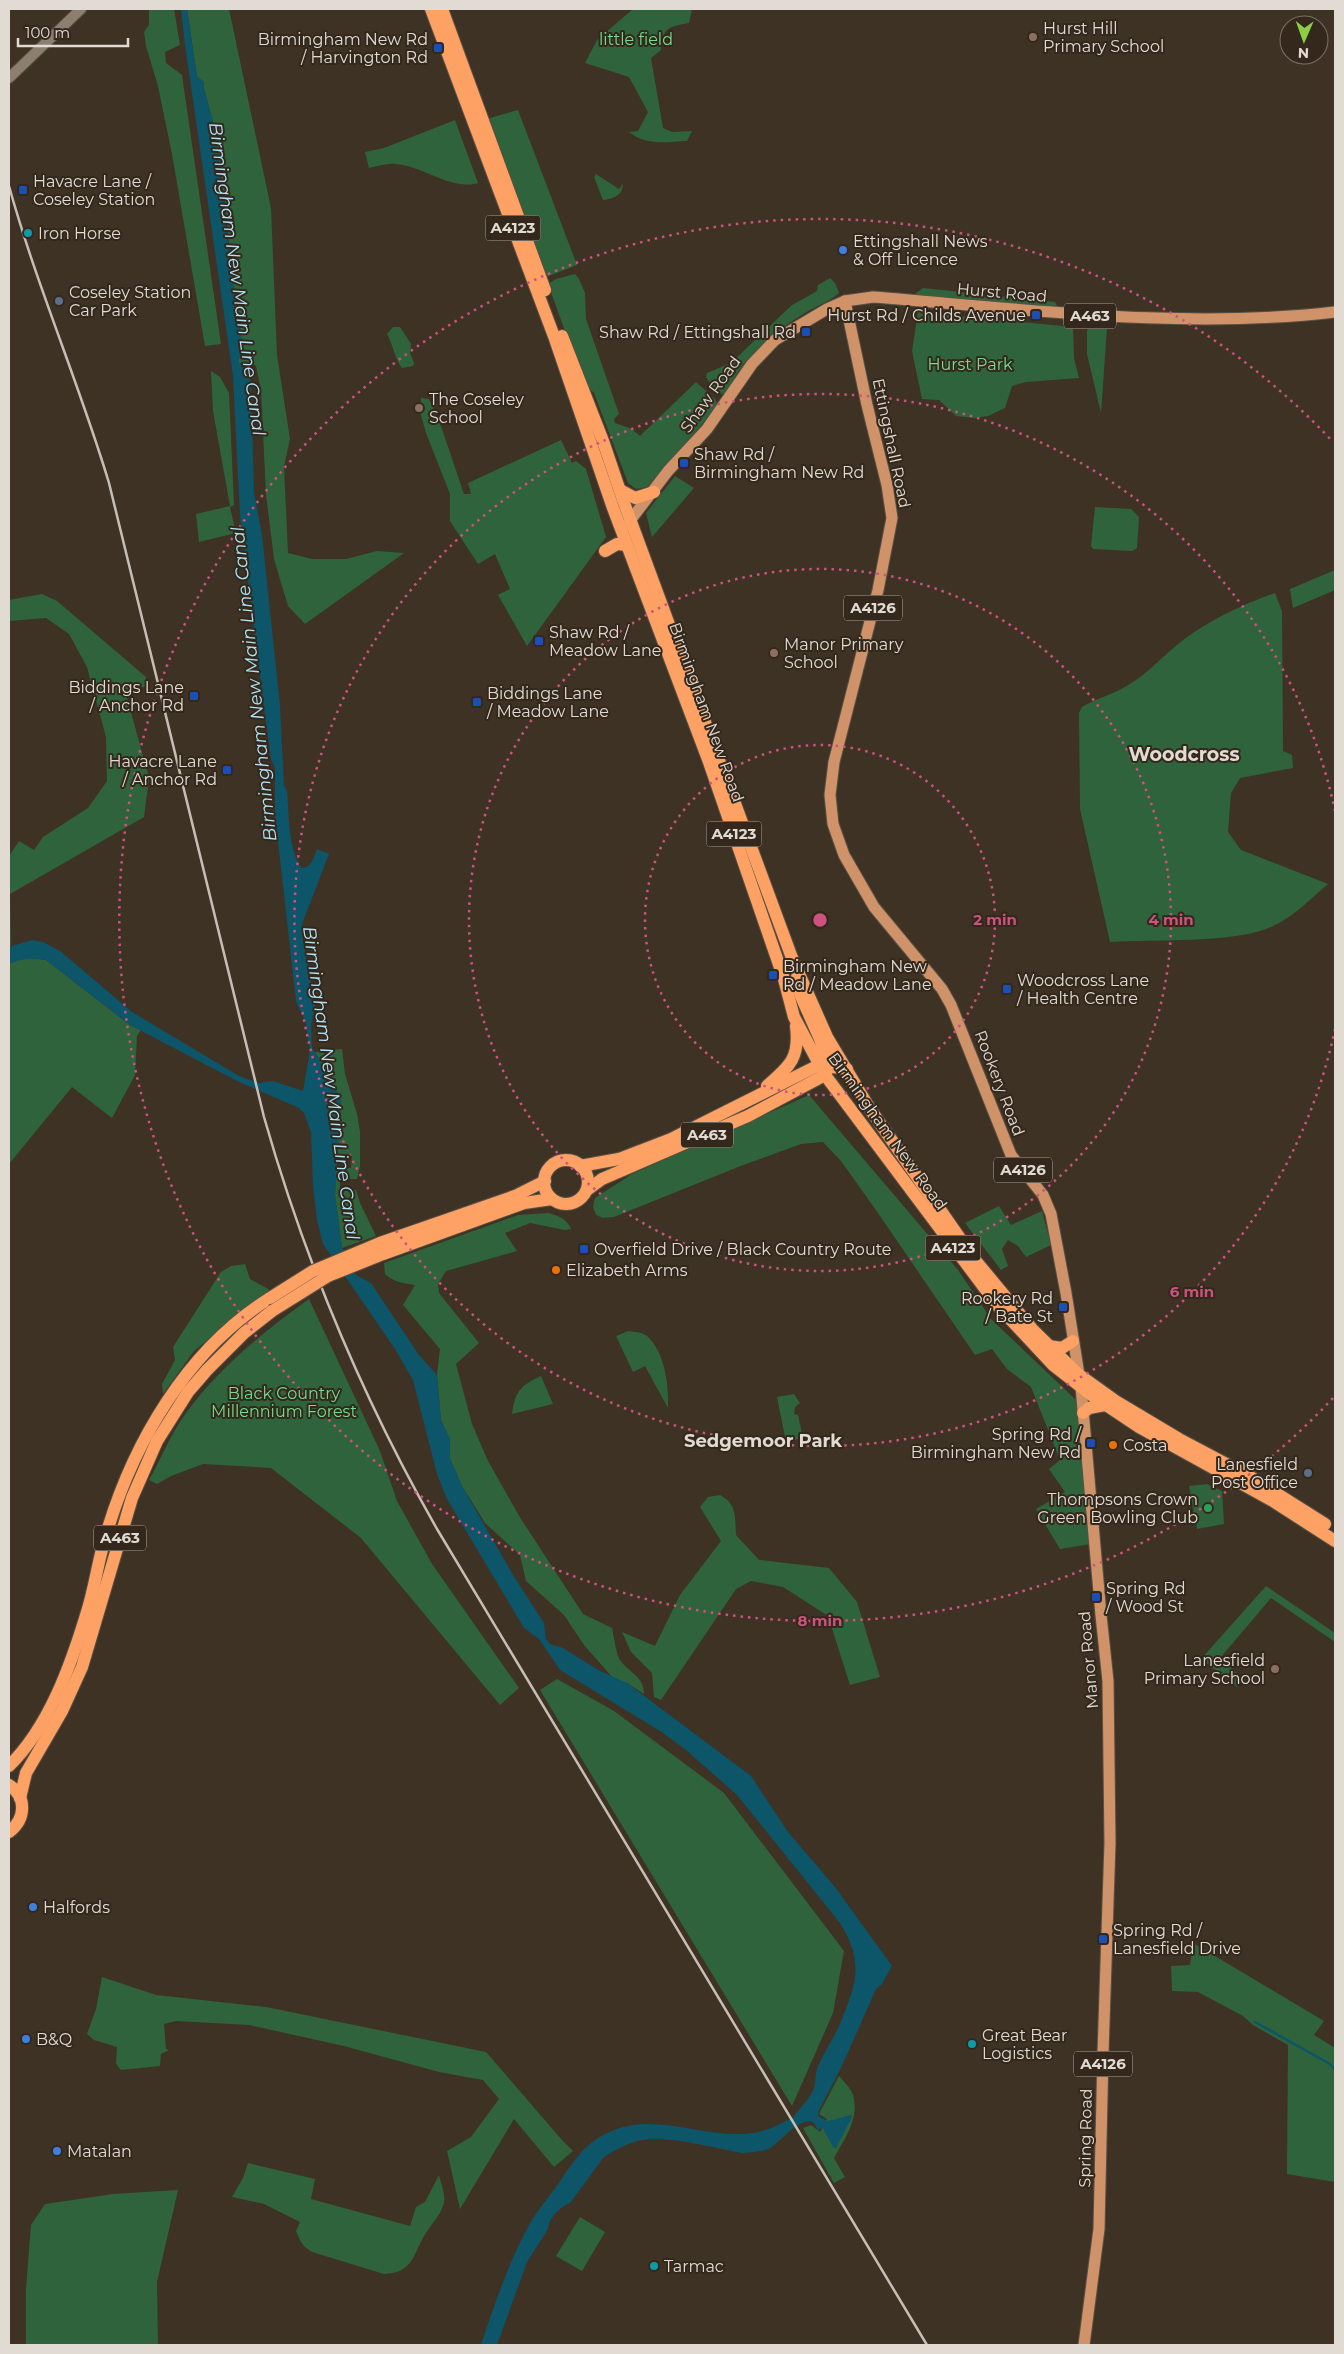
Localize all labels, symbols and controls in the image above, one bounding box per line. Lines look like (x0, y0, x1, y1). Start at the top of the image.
scale bar (18, 15, 128, 47)
north arrow (1279, 15, 1329, 65)
place label: Hurst Hill Primary School (1043, 19, 1164, 56)
text: 100 m (25, 23, 70, 42)
place label: Birmingham New Rd / Harvington Rd (258, 30, 428, 67)
park label: little field (599, 30, 673, 49)
marker: Hurst Hill Primary School (1027, 31, 1039, 43)
marker: Birmingham New Rd / Harvington Rd (432, 42, 444, 54)
text: N (1298, 44, 1310, 62)
water label: Birmingham New Main Line Canal (204, 121, 270, 437)
place label: Havacre Lane / Coseley Station (33, 172, 155, 209)
marker: Havacre Lane / Coseley Station (17, 184, 29, 196)
road number: A4123 (486, 216, 540, 240)
place label: Iron Horse (38, 224, 121, 243)
marker: Iron Horse (22, 227, 34, 239)
place label: Ettingshall News & Off Licence (853, 232, 988, 269)
marker: Ettingshall News & Off Licence (837, 244, 849, 256)
street label: Hurst Road (956, 279, 1048, 306)
place label: Coseley Station Car Park (69, 283, 191, 320)
marker: Coseley Station Car Park (53, 295, 65, 307)
road number: A463 (1064, 304, 1116, 328)
place label: Hurst Rd / Childs Avenue (827, 306, 1026, 325)
marker: Hurst Rd / Childs Avenue (1030, 309, 1042, 321)
place label: Shaw Rd / Ettingshall Rd (599, 323, 796, 342)
marker: Shaw Rd / Ettingshall Rd (800, 326, 812, 338)
street label: Shaw Road (676, 352, 745, 436)
park label: Hurst Park (927, 355, 1013, 374)
street label: Ettingshall Road (868, 377, 915, 510)
place label: The Coseley School (429, 390, 524, 427)
marker: The Coseley School (413, 402, 425, 414)
place label: Shaw Rd / Birmingham New Rd (694, 445, 864, 482)
marker: Shaw Rd / Birmingham New Rd (678, 457, 690, 469)
water label: Birmingham New Main Line Canal (227, 525, 281, 842)
road number: A4126 (844, 596, 902, 620)
street label: Birmingham New Road (665, 620, 748, 805)
place label: Shaw Rd / Meadow Lane (549, 623, 661, 660)
marker: Shaw Rd / Meadow Lane (533, 635, 545, 647)
place label: Manor Primary School (784, 635, 904, 672)
marker: Manor Primary School (768, 647, 780, 659)
place label: Biddings Lane / Anchor Rd (69, 678, 184, 715)
place label: Biddings Lane / Meadow Lane (486, 684, 609, 721)
marker: Biddings Lane / Anchor Rd (188, 690, 200, 702)
marker: Biddings Lane / Meadow Lane (471, 696, 483, 708)
district label: Woodcross (1129, 743, 1239, 766)
place label: Havacre Lane / Anchor Rd (108, 752, 217, 789)
marker: Havacre Lane / Anchor Rd (221, 764, 233, 776)
road number: A4123 (706, 822, 762, 846)
text: 2 min (973, 910, 1017, 929)
text: 4 min (1148, 910, 1194, 929)
centre of rings (811, 911, 829, 929)
water label: Birmingham New Main Line Canal (298, 925, 364, 1241)
place label: Birmingham New Rd / Meadow Lane (783, 957, 932, 994)
marker: Birmingham New Rd / Meadow Lane (767, 969, 779, 981)
place label: Woodcross Lane / Health Centre (1016, 971, 1149, 1008)
marker: Woodcross Lane / Health Centre (1001, 983, 1013, 995)
street label: Rookery Road (971, 1028, 1028, 1139)
street label: Birmingham New Road (824, 1049, 951, 1214)
road number: A463 (681, 1122, 733, 1148)
road number: A4126 (994, 1158, 1052, 1182)
road number: A4123 (926, 1236, 980, 1260)
place label: Overfield Drive / Black Country Route (594, 1240, 892, 1259)
marker: Overfield Drive / Black Country Route (578, 1243, 590, 1255)
place label: Elizabeth Arms (566, 1261, 688, 1280)
marker: Elizabeth Arms (550, 1264, 562, 1276)
text: 6 min (1170, 1282, 1214, 1301)
place label: Rookery Rd / Bate St (961, 1289, 1053, 1326)
marker: Rookery Rd / Bate St (1057, 1301, 1069, 1313)
park label: Black Country Millennium Forest (211, 1384, 357, 1421)
place label: Spring Rd / Birmingham New Rd (911, 1425, 1082, 1462)
district label: Sedgemoor Park (684, 1430, 842, 1452)
place label: Costa (1123, 1436, 1167, 1455)
marker: Spring Rd / Birmingham New Rd (1085, 1437, 1097, 1449)
marker: Costa (1107, 1439, 1119, 1451)
place label: Lanesfield Post Office (1211, 1455, 1298, 1492)
marker: Lanesfield Post Office (1302, 1467, 1314, 1479)
place label: Thompsons Crown Green Bowling Club (1037, 1490, 1198, 1527)
marker: Thompsons Crown Green Bowling Club (1202, 1502, 1214, 1514)
road number: A463 (94, 1526, 146, 1550)
place label: Spring Rd / Wood St (1105, 1579, 1186, 1616)
marker: Spring Rd / Wood St (1090, 1591, 1102, 1603)
street label: Manor Road (1075, 1610, 1102, 1710)
text: 8 min (798, 1611, 842, 1630)
place label: Lanesfield Primary School (1144, 1651, 1265, 1688)
marker: Lanesfield Primary School (1269, 1663, 1281, 1675)
place label: Halfords (43, 1898, 110, 1917)
marker: Halfords (27, 1901, 39, 1913)
place label: Spring Rd / Lanesfield Drive (1113, 1921, 1241, 1958)
marker: Spring Rd / Lanesfield Drive (1097, 1933, 1109, 1945)
place label: Great Bear Logistics (982, 2026, 1067, 2063)
place label: B&Q (36, 2030, 73, 2049)
marker: B&Q (20, 2033, 32, 2045)
marker: Great Bear Logistics (966, 2038, 978, 2050)
road number: A4126 (1074, 2052, 1132, 2076)
street label: Spring Road (1075, 2088, 1096, 2188)
place label: Matalan (67, 2142, 132, 2161)
marker: Matalan (51, 2145, 63, 2157)
place label: Tarmac (664, 2257, 724, 2276)
marker: Tarmac (648, 2260, 660, 2272)

